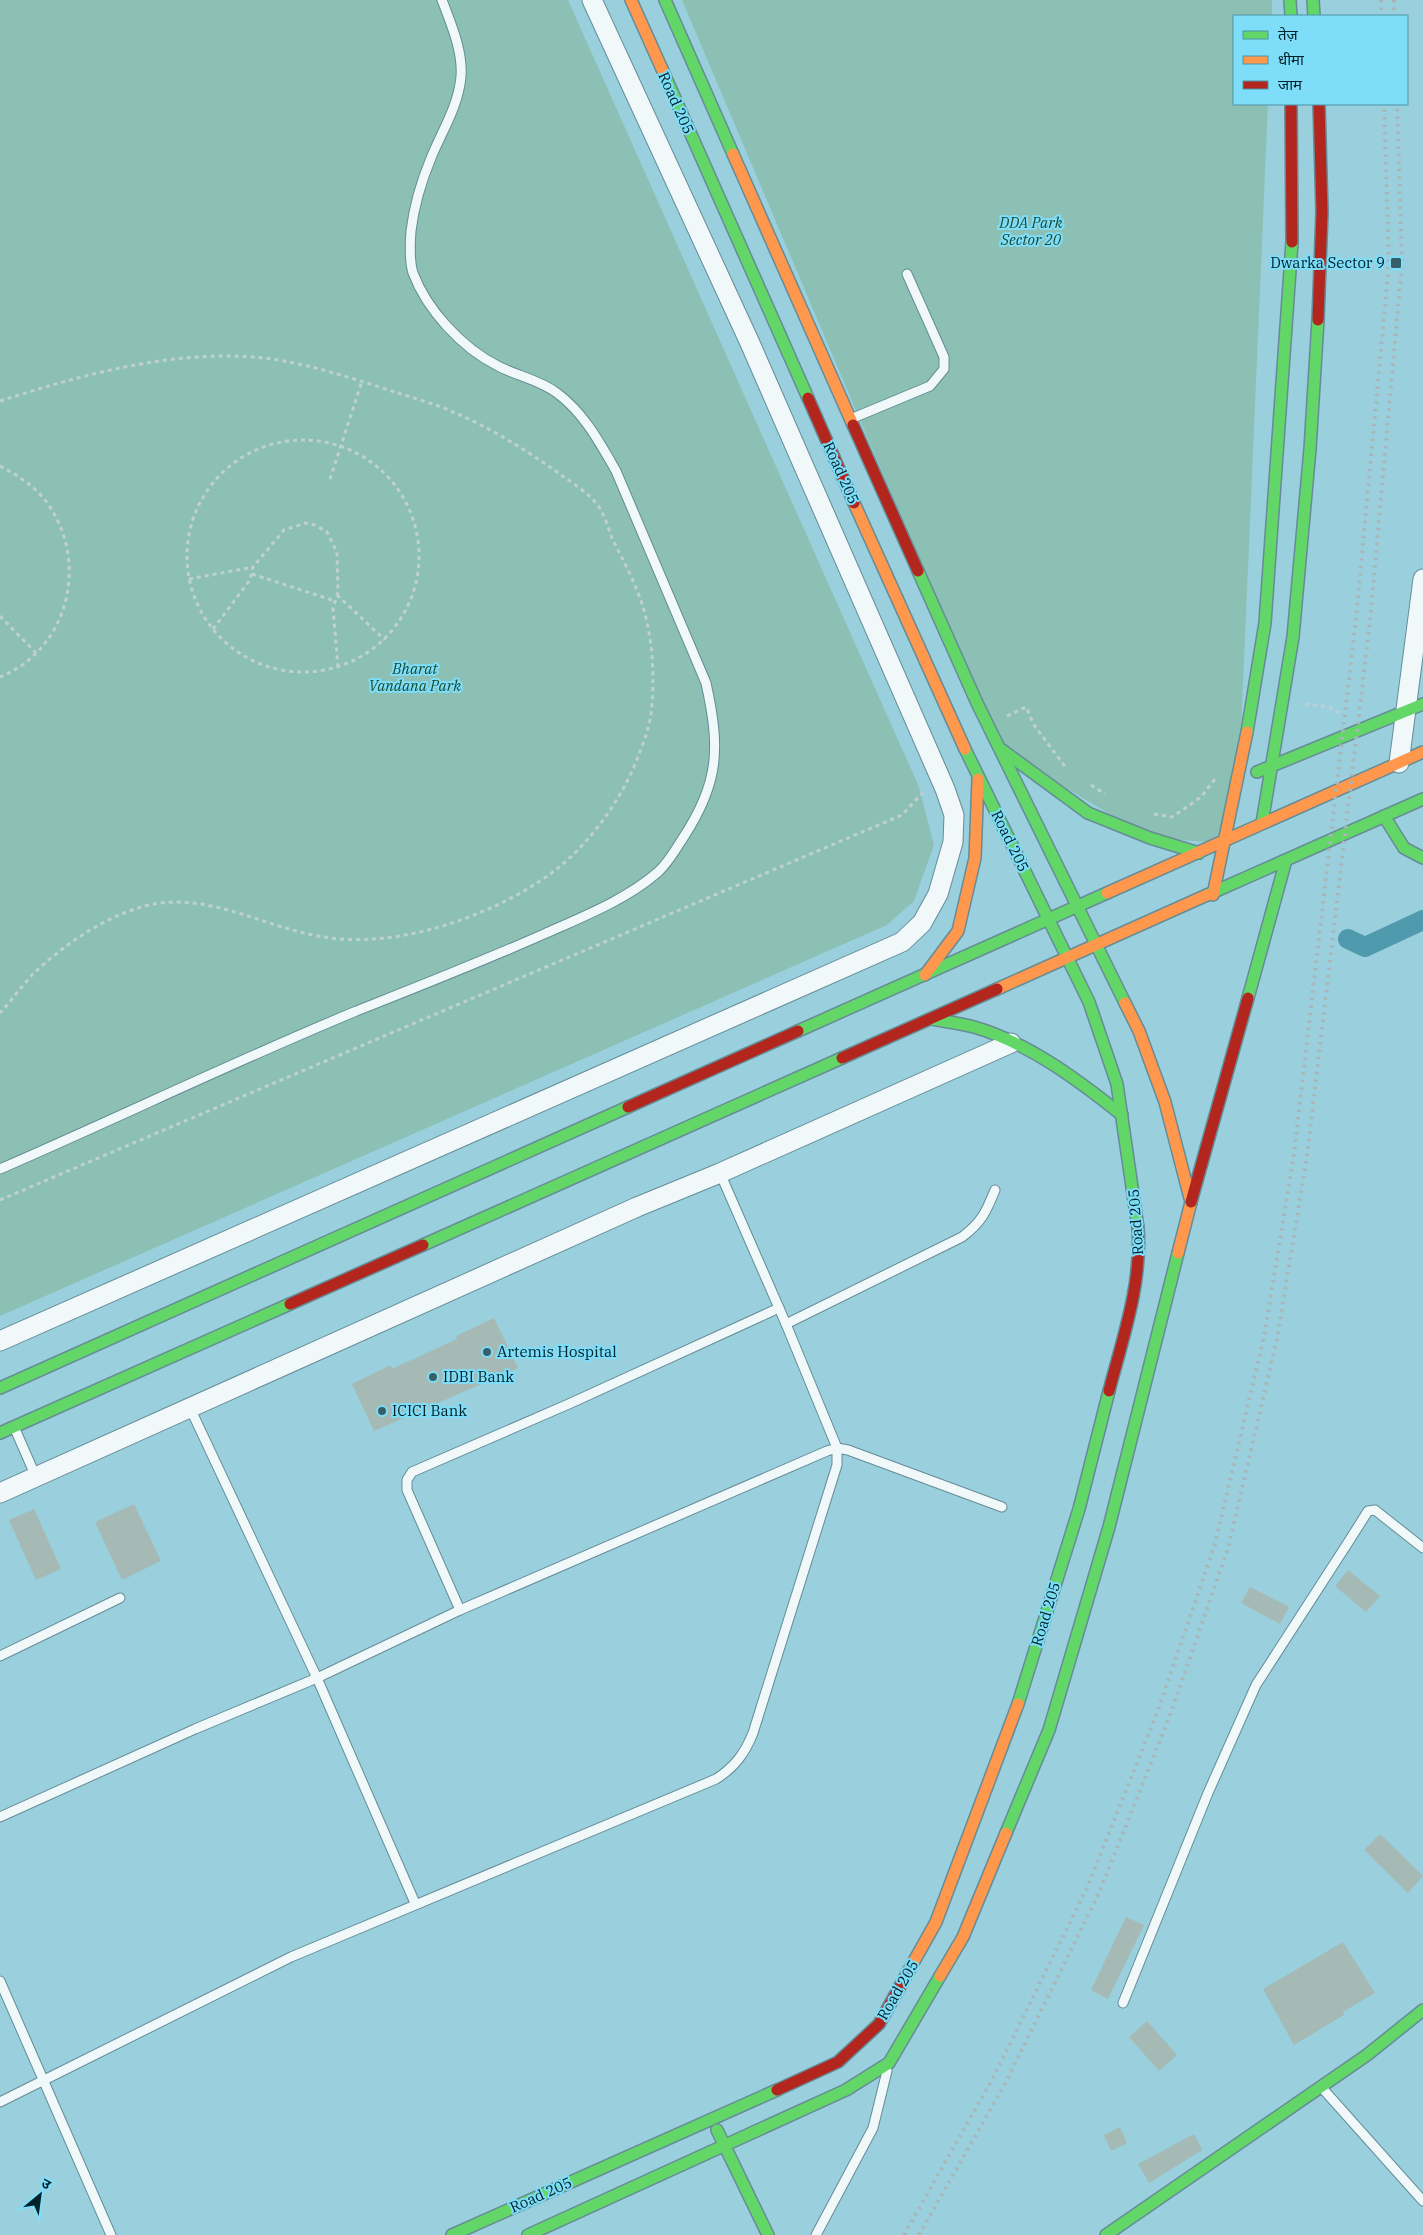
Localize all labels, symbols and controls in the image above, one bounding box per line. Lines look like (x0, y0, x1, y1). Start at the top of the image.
legend (1233, 15, 1408, 105)
text: तेज़ (1278, 25, 1299, 44)
text: धीमा (1278, 50, 1305, 69)
street label: Road 205 (654, 69, 699, 137)
text: जाम (1278, 75, 1303, 94)
park label: DDA Park Sector 20 (998, 213, 1063, 249)
place label: Dwarka Sector 9 (1270, 253, 1385, 272)
marker: Dwarka Sector 9 (1389, 256, 1403, 270)
street label: Road 205 (819, 439, 864, 507)
park label: Bharat Vandana Park (369, 659, 461, 695)
street label: Road 205 (987, 807, 1034, 875)
street label: Road 205 (1124, 1188, 1147, 1256)
place label: Artemis Hospital (497, 1342, 617, 1361)
marker: Artemis Hospital (481, 1346, 493, 1358)
place label: IDBI Bank (443, 1367, 514, 1386)
marker: IDBI Bank (427, 1371, 439, 1383)
place label: ICICI Bank (392, 1401, 467, 1420)
marker: ICICI Bank (376, 1405, 388, 1417)
street label: Road 205 (1027, 1579, 1064, 1648)
street label: Road 205 (873, 1956, 922, 2023)
north arrow (15, 2170, 65, 2220)
street label: Road 205 (507, 2172, 575, 2217)
text: उ (38, 2174, 55, 2194)

